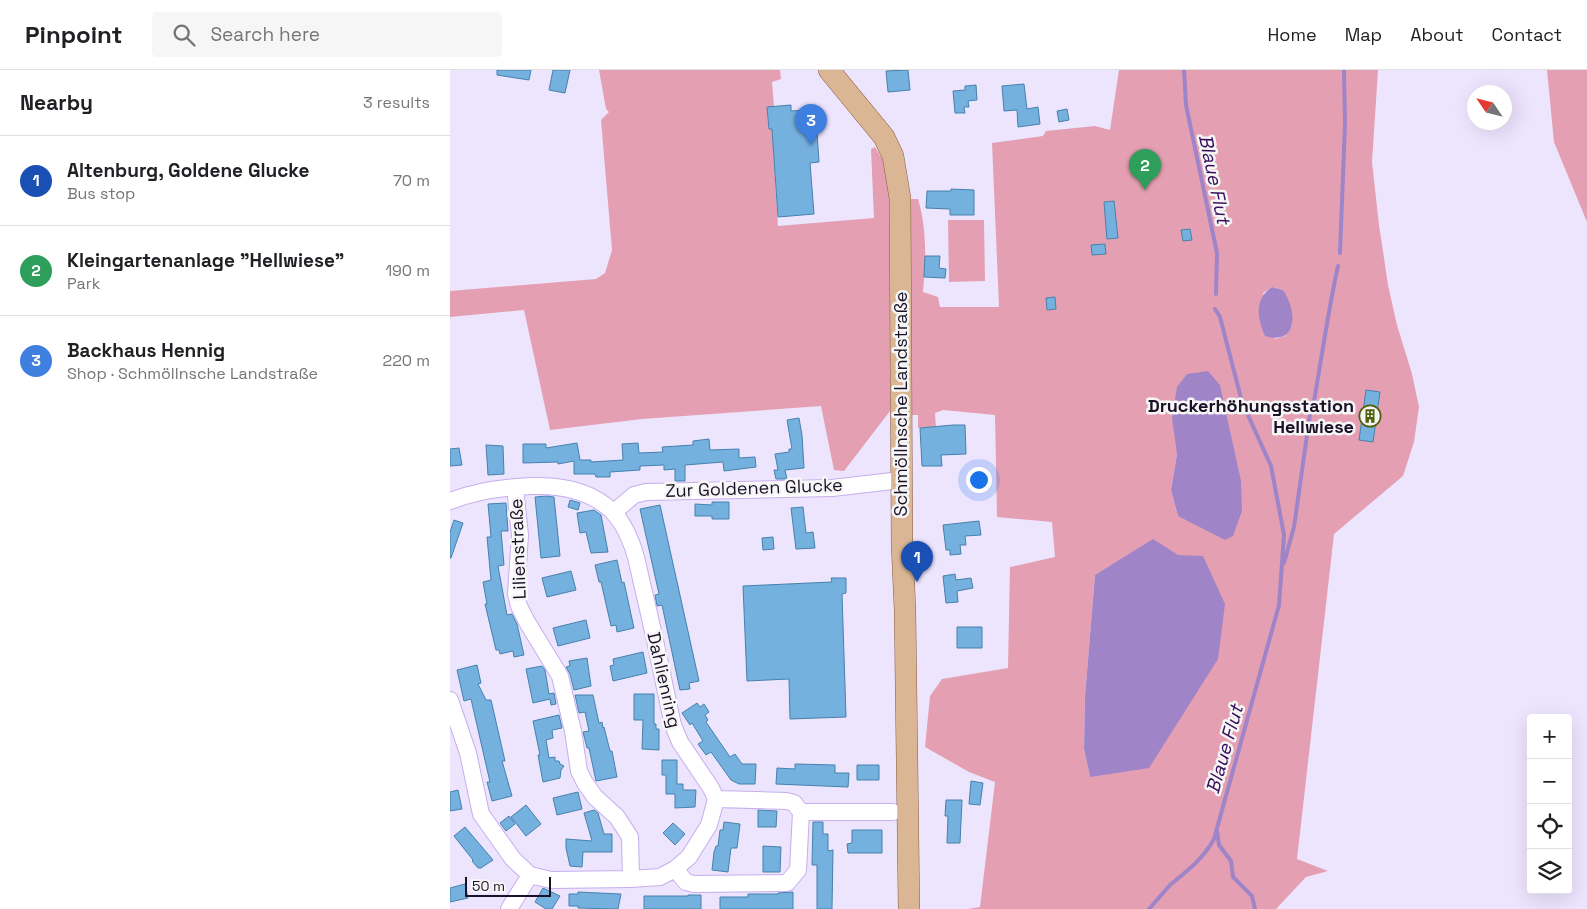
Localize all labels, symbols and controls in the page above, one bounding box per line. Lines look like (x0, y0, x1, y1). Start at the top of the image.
search box (152, 12, 502, 57)
text: Pinpoint (25, 19, 122, 50)
icon: search (170, 21, 198, 49)
text: Search here (210, 22, 320, 47)
text: Home (1268, 23, 1317, 46)
text: Map (1345, 23, 1382, 46)
text: About (1410, 23, 1464, 46)
text: Contact (1492, 23, 1562, 46)
north arrow (1467, 85, 1512, 130)
text: Nearby (20, 89, 93, 116)
text: 3 results (363, 92, 430, 113)
pin: 3 (795, 104, 827, 145)
water label: Blaue Flut (1193, 132, 1237, 228)
pin: 2 (1129, 149, 1161, 190)
text: Altenburg, Goldene Glucke (67, 158, 309, 183)
text: 1 (32, 170, 40, 191)
text: 70 m (393, 170, 430, 191)
text: Bus stop (67, 183, 135, 204)
text: Kleingartenanlage "Hellwiese" (67, 248, 344, 273)
text: 2 (31, 260, 41, 281)
text: 190 m (385, 260, 430, 281)
text: Park (67, 273, 100, 294)
street label: Schmöllnsche Landstraße (889, 291, 912, 517)
text: Backhaus Hennig (67, 338, 225, 363)
text: 3 (31, 350, 41, 371)
text: 220 m (383, 350, 430, 371)
text: Shop · Schmöllnsche Landstraße (67, 363, 318, 384)
place label: Druckerhöhungsstation Hellwiese (1148, 394, 1354, 438)
building icon: Druckerhöhungsstation Hellwiese (1358, 404, 1382, 428)
your location (966, 467, 992, 493)
street label: Zur Goldenen Glucke (665, 473, 843, 502)
street label: Lilienstraße (504, 498, 531, 600)
pin: 1 (901, 541, 933, 582)
street label: Dahlienring (642, 630, 687, 730)
water label: Blaue Flut (1200, 700, 1250, 796)
map controls (1527, 714, 1572, 894)
button: + (1527, 714, 1572, 759)
button: − (1527, 759, 1572, 804)
button: locate (1527, 804, 1572, 849)
button: layers (1527, 849, 1572, 894)
scale bar (465, 874, 551, 897)
text: 50 m (472, 877, 505, 895)

